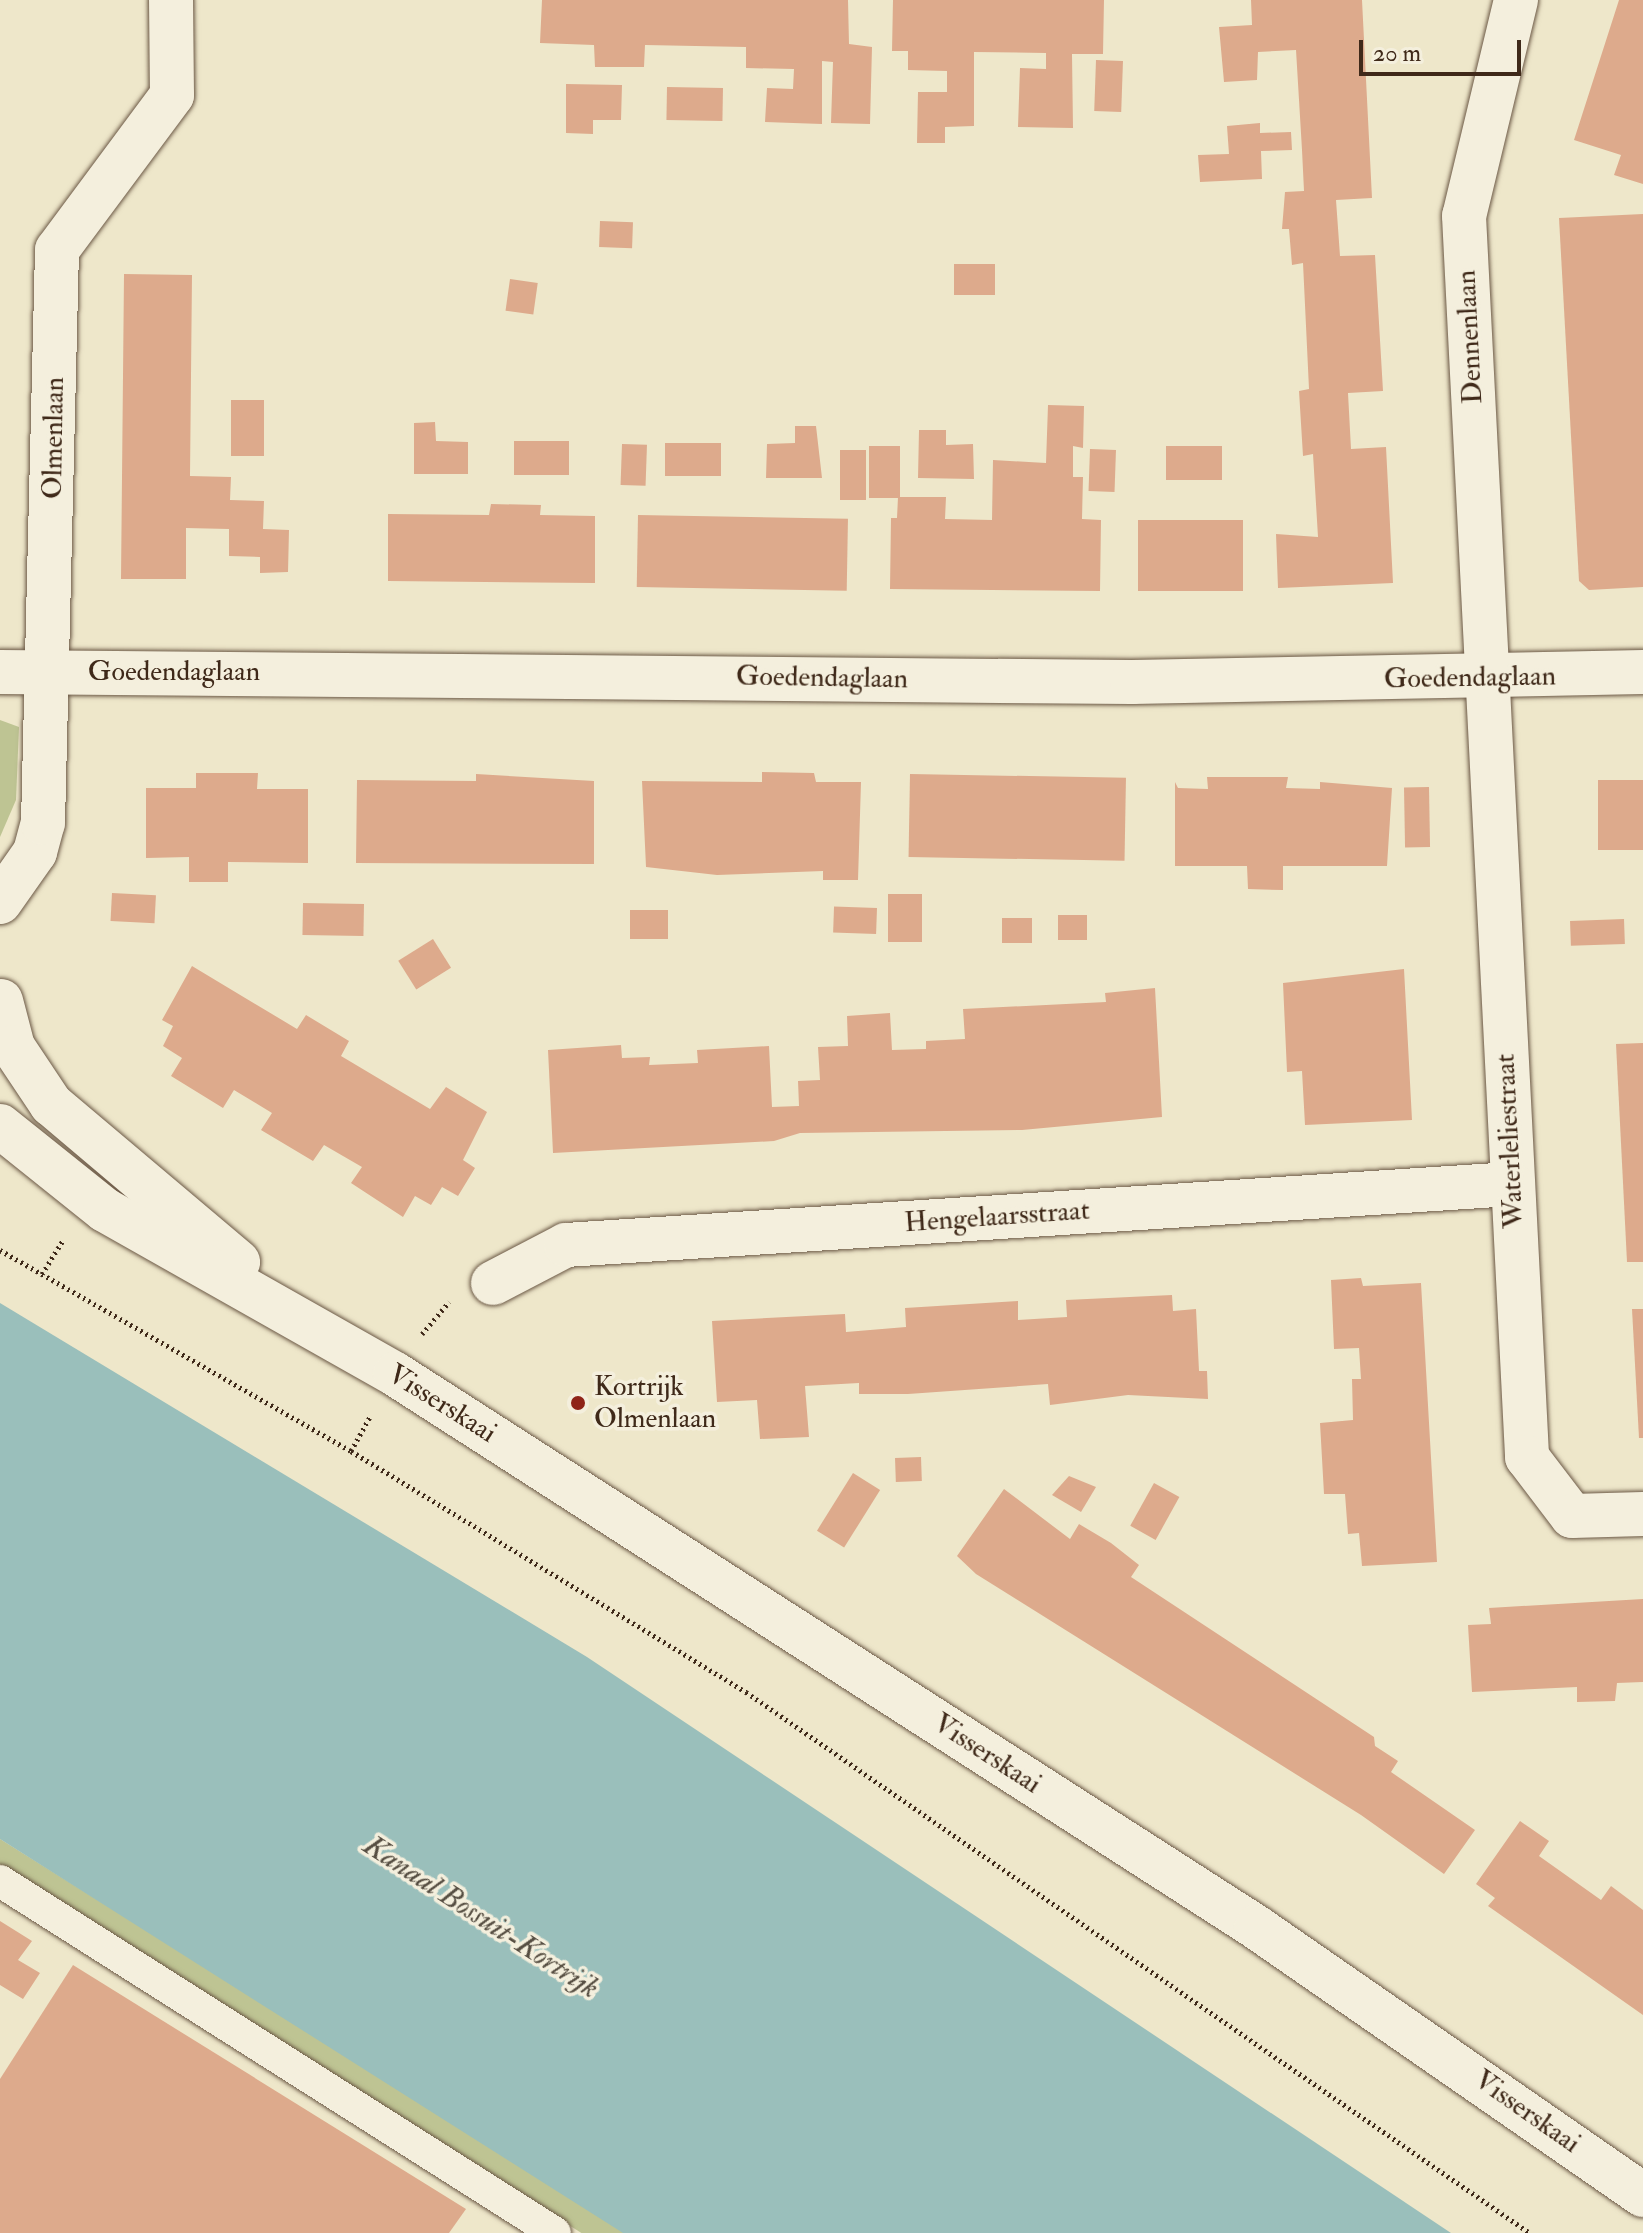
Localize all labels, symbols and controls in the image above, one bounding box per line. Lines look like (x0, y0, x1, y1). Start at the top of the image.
scale bar (1363, 24, 1525, 74)
text: 20 m (1373, 38, 1421, 69)
street label: Dennenlaan (1450, 269, 1490, 405)
street label: Olmenlaan (36, 377, 72, 499)
street label: Goedendaglaan (88, 655, 260, 689)
street label: Goedendaglaan (736, 660, 908, 696)
street label: Goedendaglaan (1384, 660, 1556, 696)
street label: Waterleliestraat (1489, 1053, 1531, 1229)
street label: Hengelaarsstraat (903, 1194, 1091, 1240)
street label: Visserskaai (381, 1358, 503, 1450)
place label: Kortrijk Olmenlaan (594, 1370, 716, 1436)
marker: Kortrijk Olmenlaan (569, 1394, 587, 1412)
street label: Visserskaai (927, 1707, 1047, 1801)
water label: Kanaal Bossuit-Kortrijk (357, 1828, 605, 2006)
street label: Visserskaai (1468, 2063, 1586, 2161)

